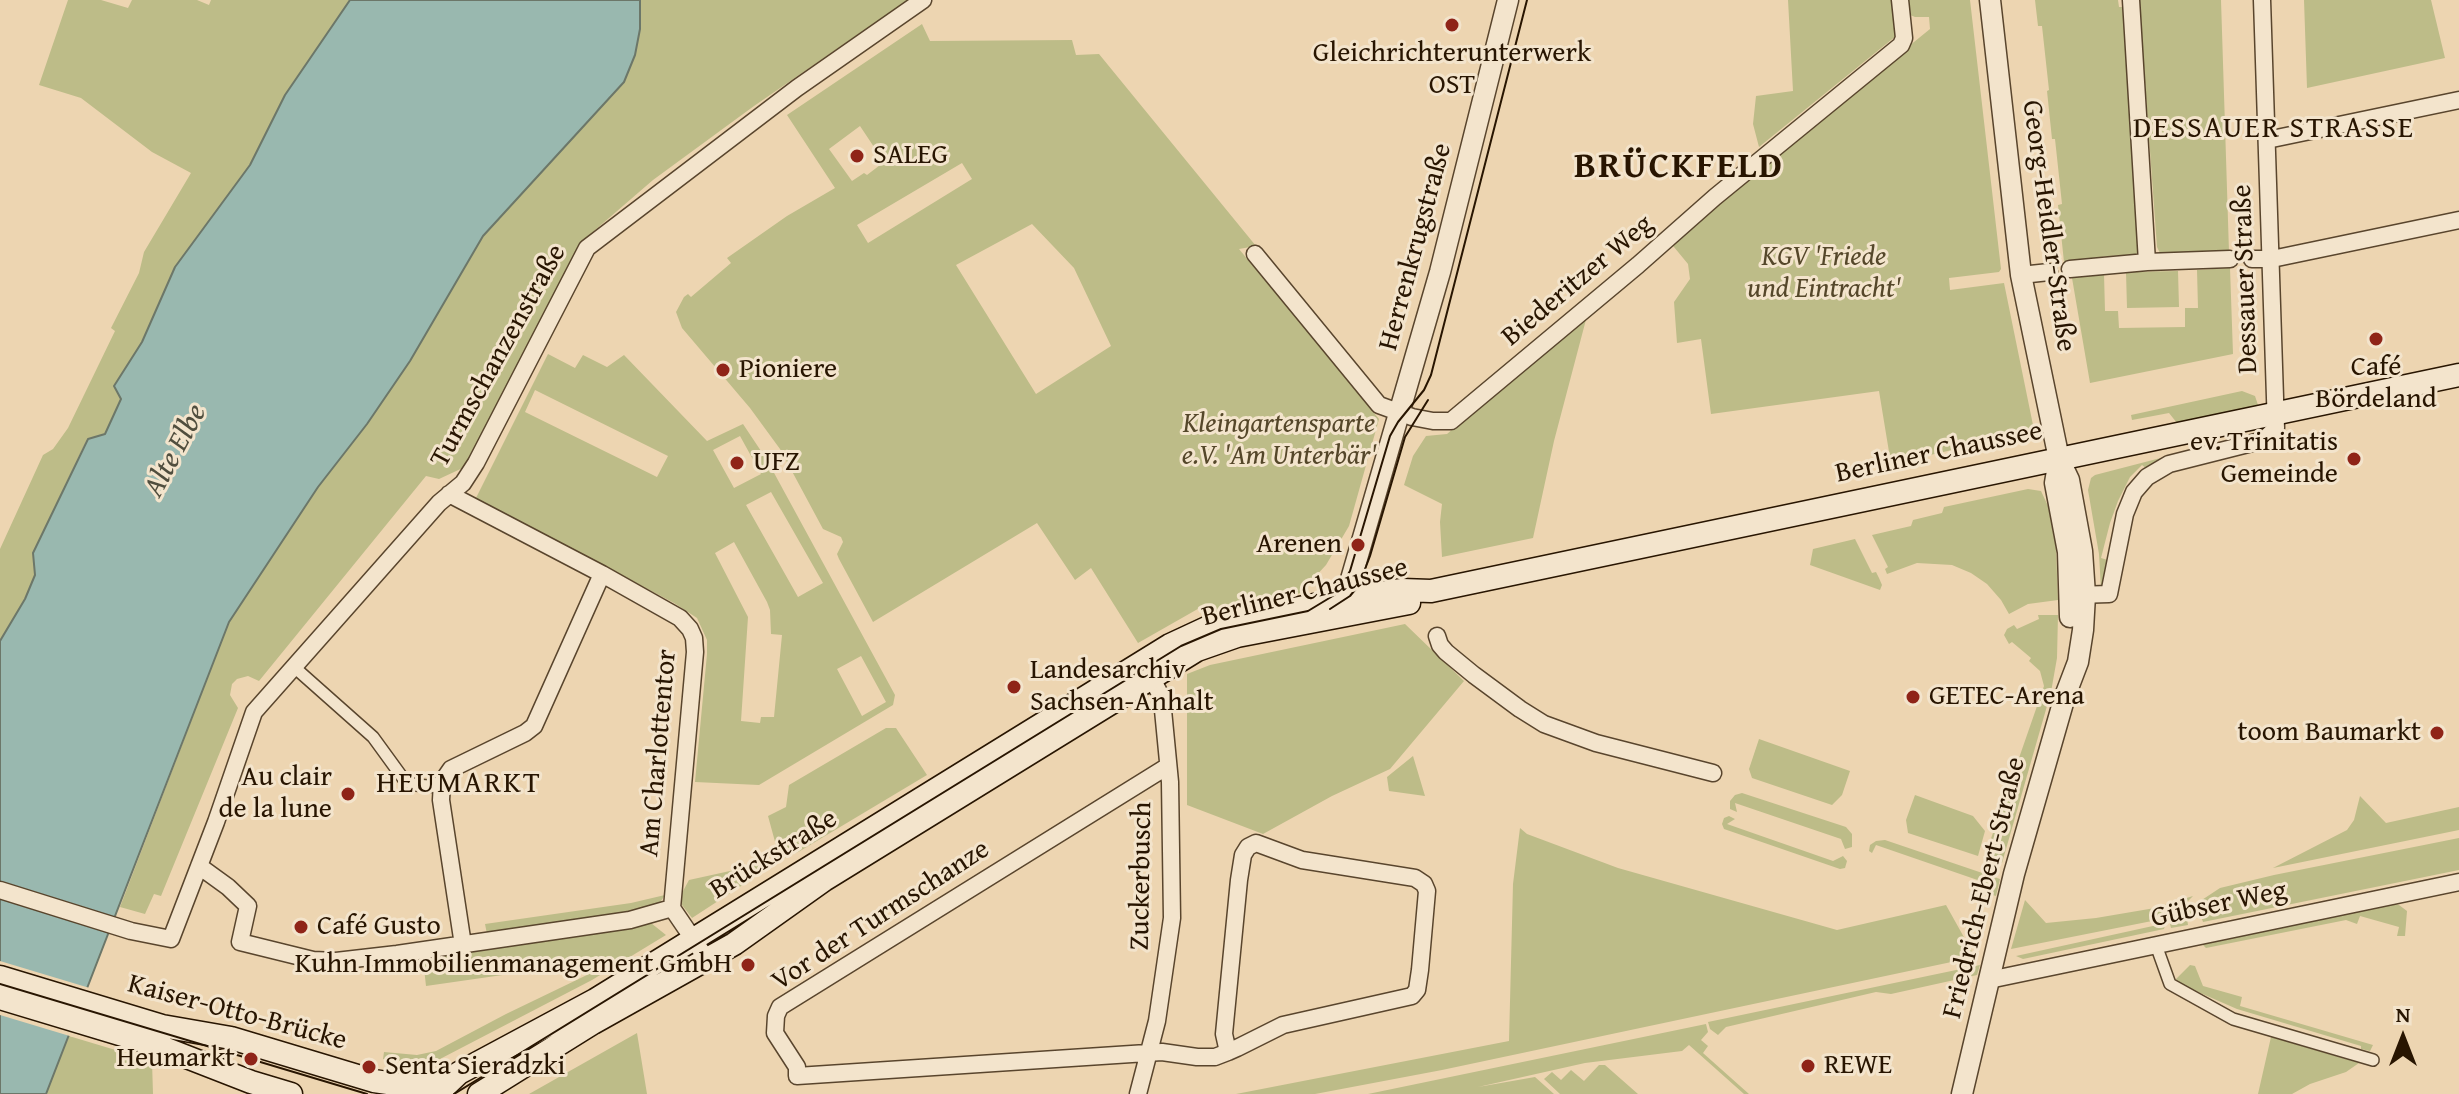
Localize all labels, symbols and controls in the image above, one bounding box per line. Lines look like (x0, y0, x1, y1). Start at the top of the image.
marker: Gleichrichterunterwerk OST (1443, 16, 1461, 34)
place label: Gleichrichterunterwerk OST (1313, 37, 1591, 103)
street label: Georg-Heidler-Straße (2014, 98, 2082, 354)
district label: DESSAUER STRASSE (2133, 111, 2415, 147)
place label: SALEG (873, 139, 948, 173)
street label: Herrenkrugstraße (1372, 140, 1460, 354)
district label: BRÜCKFELD (1574, 146, 1784, 190)
marker: SALEG (848, 147, 866, 165)
street label: Dessauer Straße (2226, 184, 2266, 374)
street label: Biederitzer Weg (1496, 208, 1660, 354)
street label: Turmschanzenstraße (424, 239, 574, 473)
park label: KGV 'Friede und Eintracht' (1747, 241, 1901, 307)
marker: Café Bördeland (2367, 330, 2385, 348)
place label: Café Bördeland (2315, 351, 2437, 417)
place label: Pioniere (739, 353, 837, 387)
marker: Pioniere (714, 361, 732, 379)
water label: Alte Elbe (137, 398, 215, 504)
park label: Kleingartensparte e.V. 'Am Unterbär' (1182, 408, 1376, 474)
street label: Berliner Chaussee (1832, 415, 2046, 491)
place label: ev. Trinitatis Gemeinde (2190, 426, 2338, 492)
place label: UFZ (753, 446, 800, 480)
marker: ev. Trinitatis Gemeinde (2345, 450, 2363, 468)
marker: UFZ (728, 454, 746, 472)
place label: Arenen (1256, 528, 1342, 562)
marker: Arenen (1349, 536, 1367, 554)
street label: Berliner Chaussee (1199, 551, 1411, 635)
street label: Am Charlottentor (633, 648, 685, 858)
place label: Landesarchiv Sachsen-Anhalt (1030, 654, 1214, 720)
marker: Landesarchiv Sachsen-Anhalt (1005, 678, 1023, 696)
place label: GETEC-Arena (1929, 680, 2085, 714)
marker: GETEC-Arena (1904, 688, 1922, 706)
place label: toom Baumarkt (2237, 716, 2421, 750)
marker: toom Baumarkt (2428, 724, 2446, 742)
street label: Friedrich-Ebert-Straße (1936, 754, 2034, 1022)
place label: Au clair de la lune (219, 761, 332, 827)
district label: HEUMARKT (376, 766, 542, 802)
marker: Au clair de la lune (339, 785, 357, 803)
street label: Zuckerbusch (1124, 801, 1160, 951)
street label: Brückstraße (704, 803, 844, 907)
street label: Vor der Turmschanze (766, 833, 996, 999)
street label: Gübser Weg (2148, 874, 2290, 936)
place label: Café Gusto (317, 910, 441, 944)
marker: Café Gusto (292, 918, 310, 936)
place label: Kuhn Immobilienmanagement GmbH (295, 948, 732, 982)
marker: Kuhn Immobilienmanagement GmbH (739, 956, 757, 974)
street label: Kaiser-Otto-Brücke (124, 968, 350, 1058)
north arrow (2363, 998, 2443, 1078)
text: N (2396, 998, 2410, 1030)
place label: Heumarkt (116, 1042, 235, 1076)
place label: REWE (1824, 1049, 1892, 1083)
marker: Heumarkt (242, 1050, 260, 1068)
place label: Senta Sieradzki (385, 1050, 565, 1084)
marker: REWE (1799, 1057, 1817, 1075)
marker: Senta Sieradzki (360, 1058, 378, 1076)

